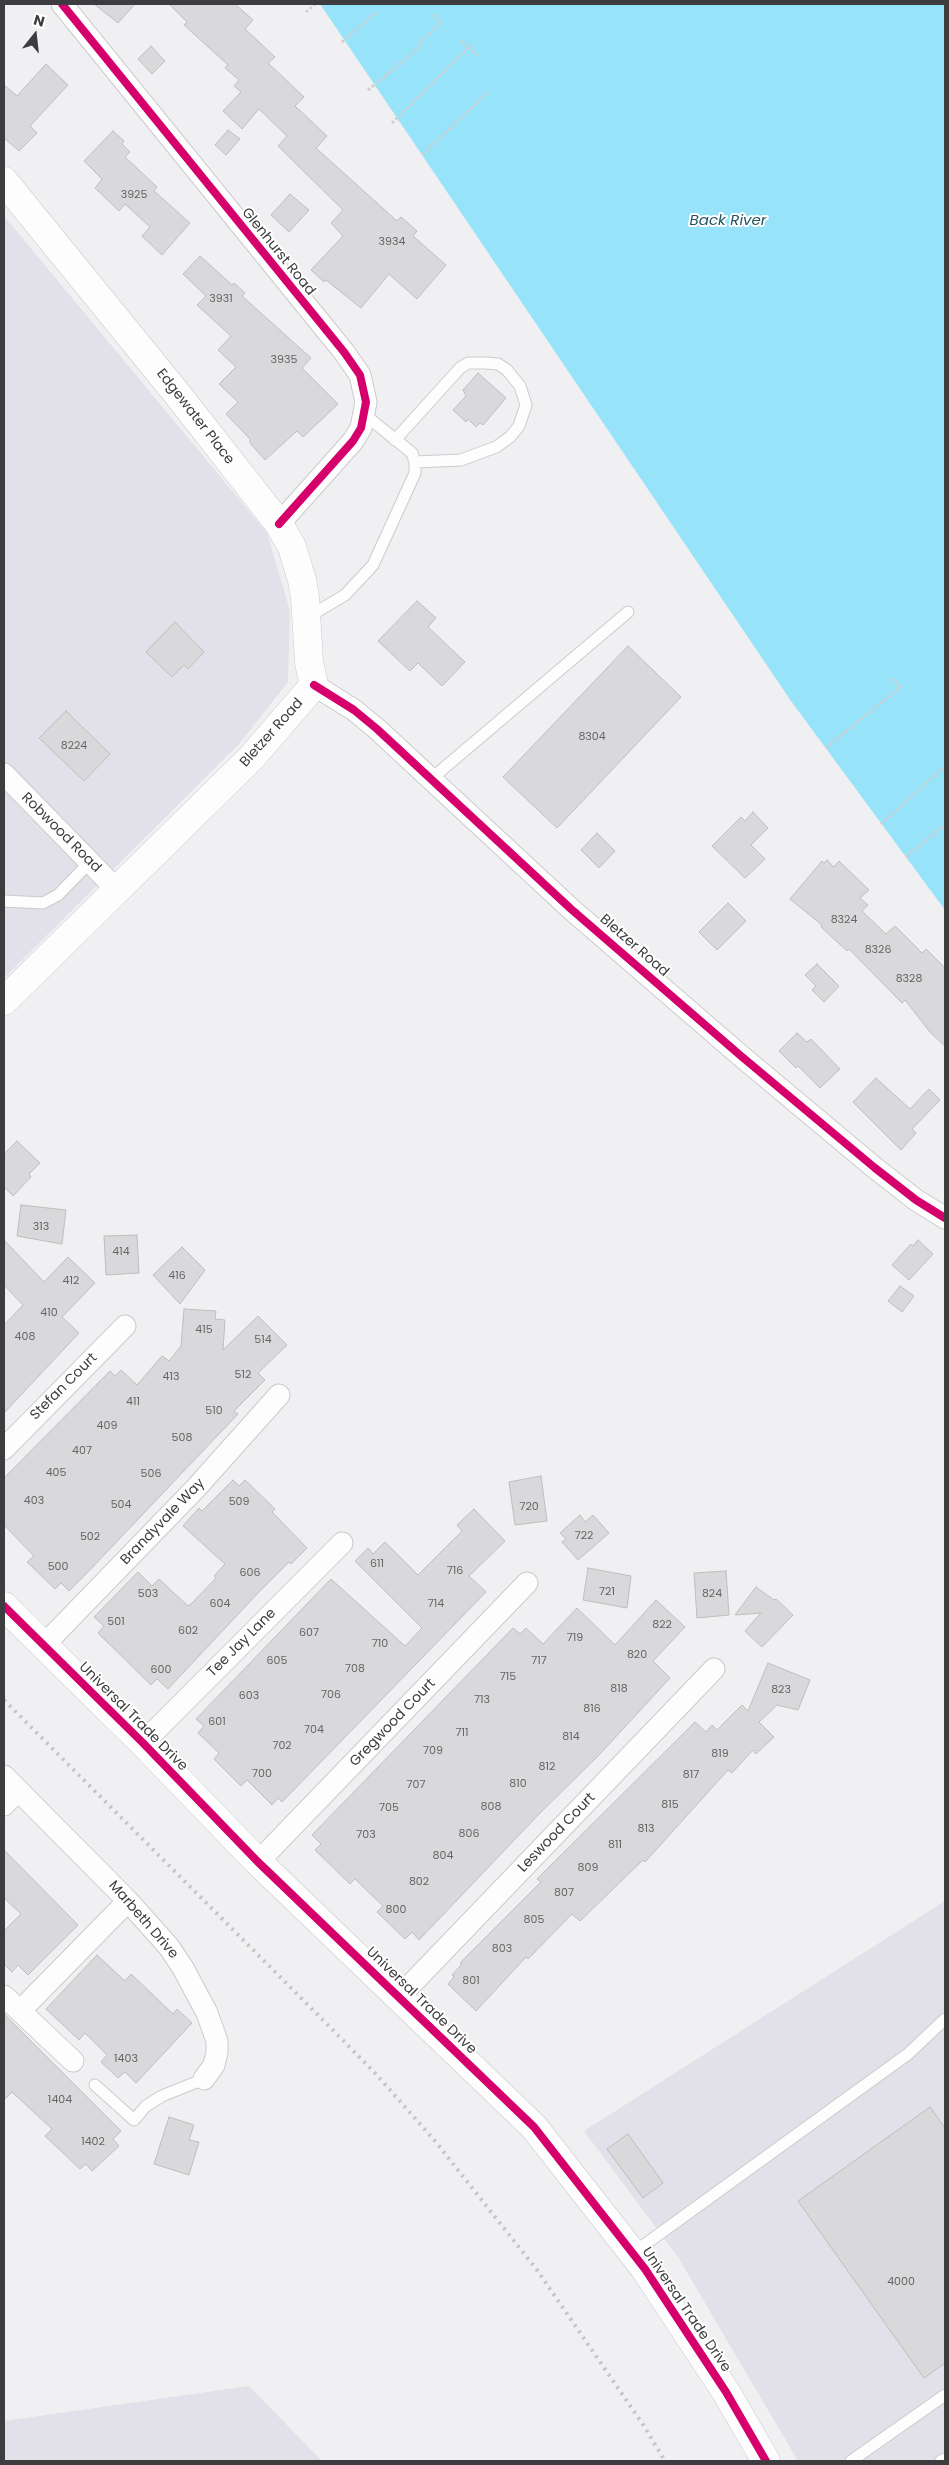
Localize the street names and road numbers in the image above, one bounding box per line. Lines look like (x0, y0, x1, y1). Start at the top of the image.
street label: Glenhurst Road (238, 205, 318, 299)
street label: Edgewater Place (152, 366, 238, 468)
street label: Bletzer Road (237, 695, 307, 771)
street label: Robwood Road (18, 790, 104, 876)
street label: Bletzer Road (596, 911, 672, 981)
street label: Stefan Court (27, 1350, 101, 1424)
street label: Brandyvale Way (117, 1475, 209, 1569)
street label: Tee Jay Lane (204, 1605, 280, 1681)
street label: Universal Trade Drive (75, 1659, 191, 1775)
street label: Gregwood Court (347, 1675, 439, 1771)
street label: Leswood Court (515, 1790, 599, 1876)
street label: Marbeth Drive (105, 1878, 181, 1962)
street label: Universal Trade Drive (362, 1944, 480, 2058)
street label: Universal Trade Drive (638, 2244, 734, 2376)

